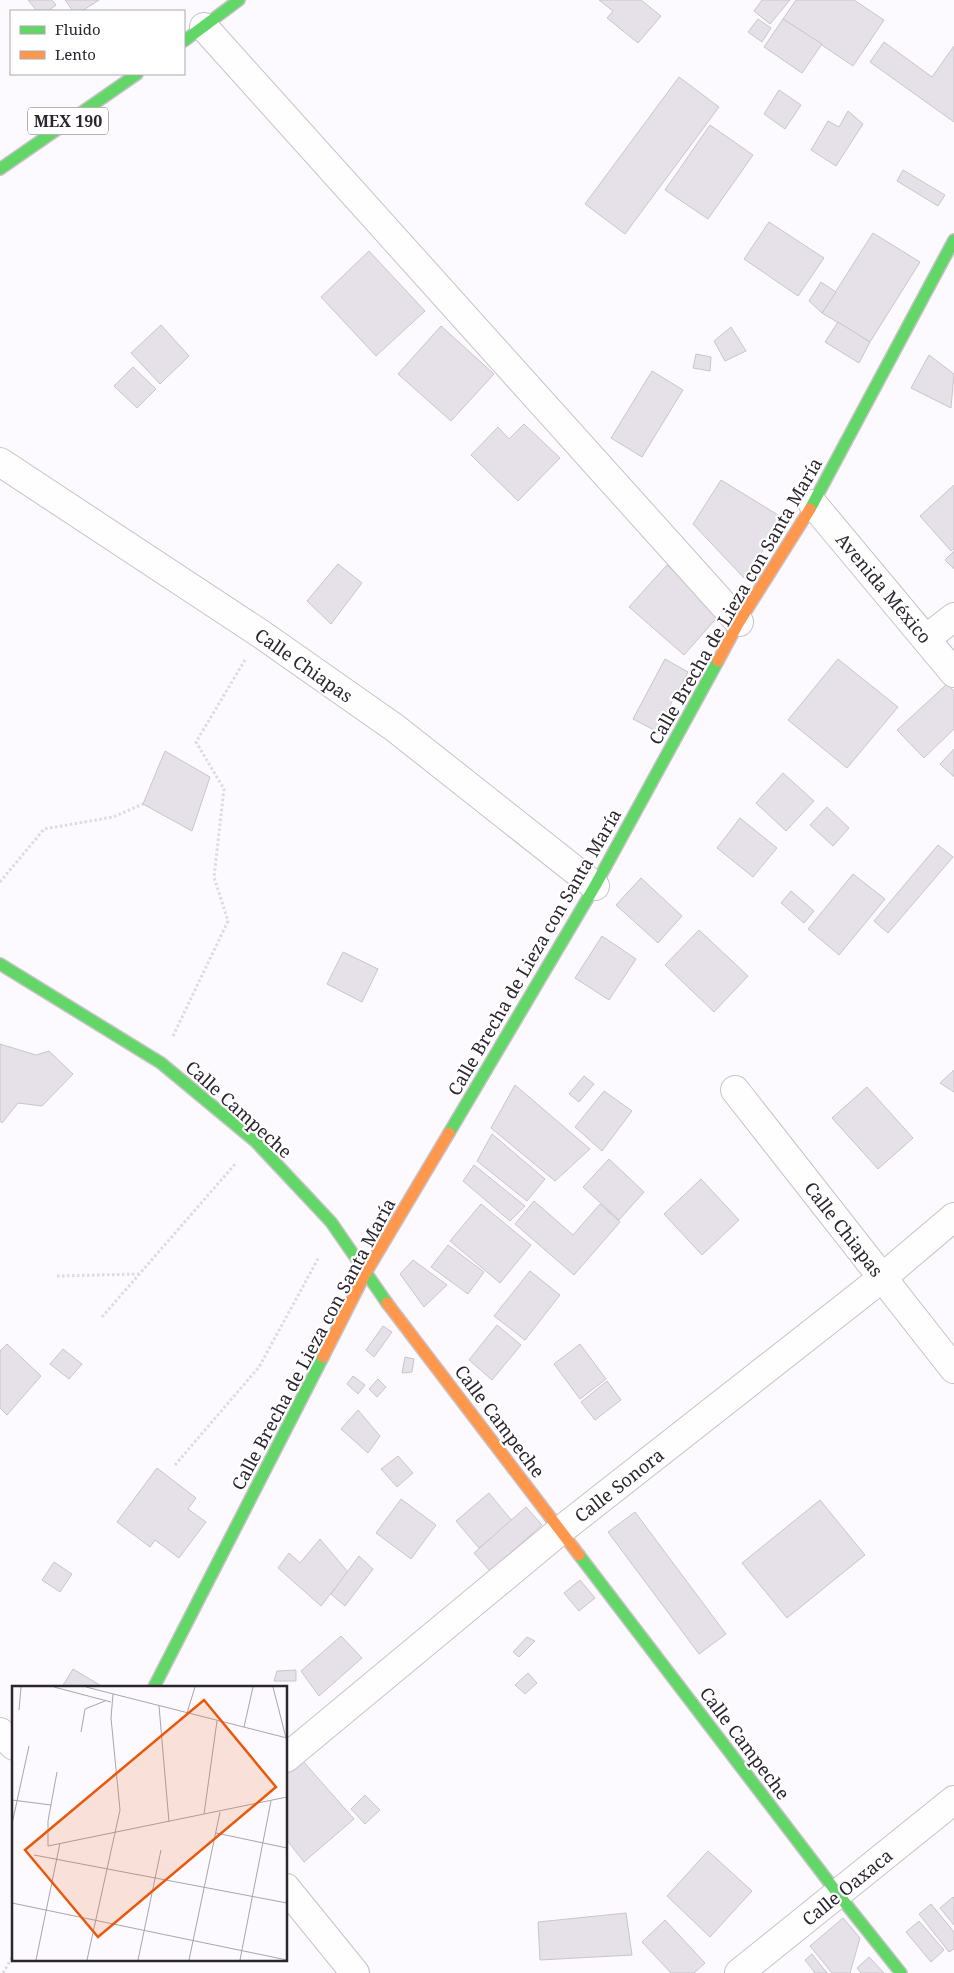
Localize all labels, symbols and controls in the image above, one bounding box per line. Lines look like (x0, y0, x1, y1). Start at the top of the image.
legend (10, 10, 185, 75)
text: Fluido (55, 19, 101, 39)
text: Lento (55, 44, 96, 64)
road number: MEX 190 (28, 108, 108, 134)
street label: Calle Brecha de Lieza con Santa María (643, 453, 827, 749)
street label: Avenida México (831, 528, 937, 648)
street label: Calle Chiapas (250, 622, 358, 708)
street label: Calle Brecha de Lieza con Santa María (442, 804, 626, 1100)
street label: Calle Campeche (181, 1055, 297, 1163)
street label: Calle Chiapas (799, 1177, 889, 1281)
street label: Calle Brecha de Lieza con Santa María (226, 1194, 400, 1494)
street label: Calle Campeche (450, 1360, 550, 1482)
street label: Calle Sonora (569, 1443, 669, 1527)
street label: Calle Campeche (695, 1682, 795, 1804)
inset map (12, 1686, 288, 1960)
street label: Calle Oaxaca (797, 1843, 897, 1931)

